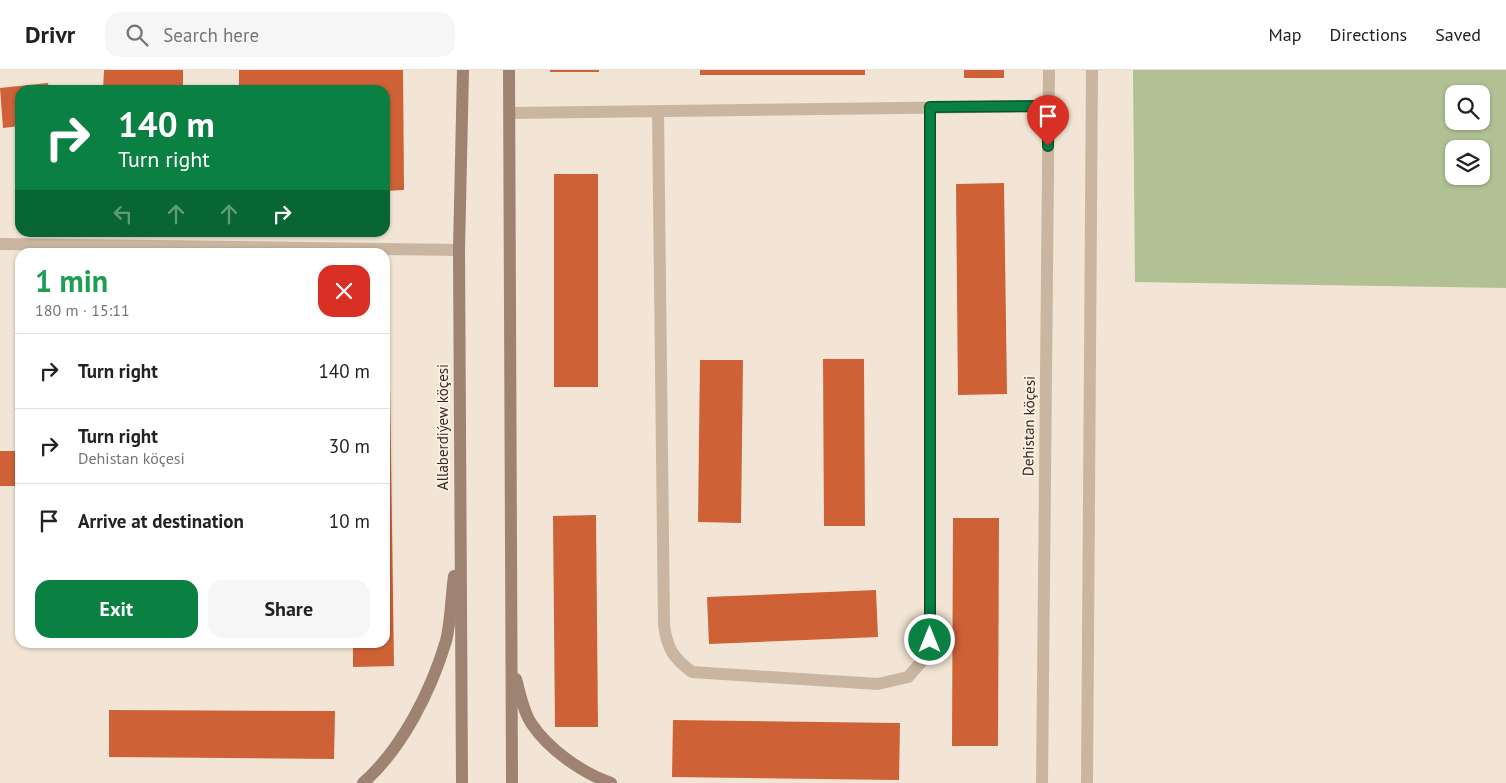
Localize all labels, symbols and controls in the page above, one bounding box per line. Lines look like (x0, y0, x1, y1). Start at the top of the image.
search box (105, 12, 455, 57)
text: Drivr (25, 19, 75, 50)
icon: search (123, 21, 151, 49)
text: Search here (163, 23, 259, 47)
text: Map (1269, 23, 1301, 46)
text: Directions (1329, 23, 1407, 46)
text: Saved (1435, 23, 1481, 46)
map controls (1445, 85, 1490, 185)
button: search (1445, 85, 1490, 130)
pin (1027, 95, 1069, 146)
text: 140 m (118, 101, 215, 147)
icon: arrive (1034, 102, 1062, 130)
icon: right (35, 105, 100, 170)
button: layers (1445, 140, 1490, 185)
text: Turn right (118, 145, 210, 173)
icon: left (109, 200, 137, 228)
icon: ahead (162, 200, 190, 228)
icon: ahead (215, 200, 243, 228)
icon: right (268, 200, 296, 228)
text: 1 min (35, 261, 108, 300)
button: close (318, 265, 370, 317)
text: 180 m · 15:11 (35, 300, 130, 320)
icon: right (35, 357, 63, 385)
text: Turn right (78, 359, 158, 383)
text: 140 m (318, 359, 370, 383)
street label: Allaberdiýew köçesi (433, 364, 452, 490)
street label: Dehistan köçesi (1018, 376, 1039, 476)
text: Turn right (78, 424, 158, 448)
icon: right (35, 432, 63, 460)
text: 30 m (329, 434, 370, 458)
text: Dehistan köçesi (78, 448, 185, 468)
icon: arrive (35, 507, 63, 535)
text: Arrive at destination (78, 509, 244, 533)
text: 10 m (329, 509, 370, 533)
button: Exit (35, 580, 198, 638)
button: Share (208, 580, 370, 638)
position arrow (903, 613, 955, 665)

